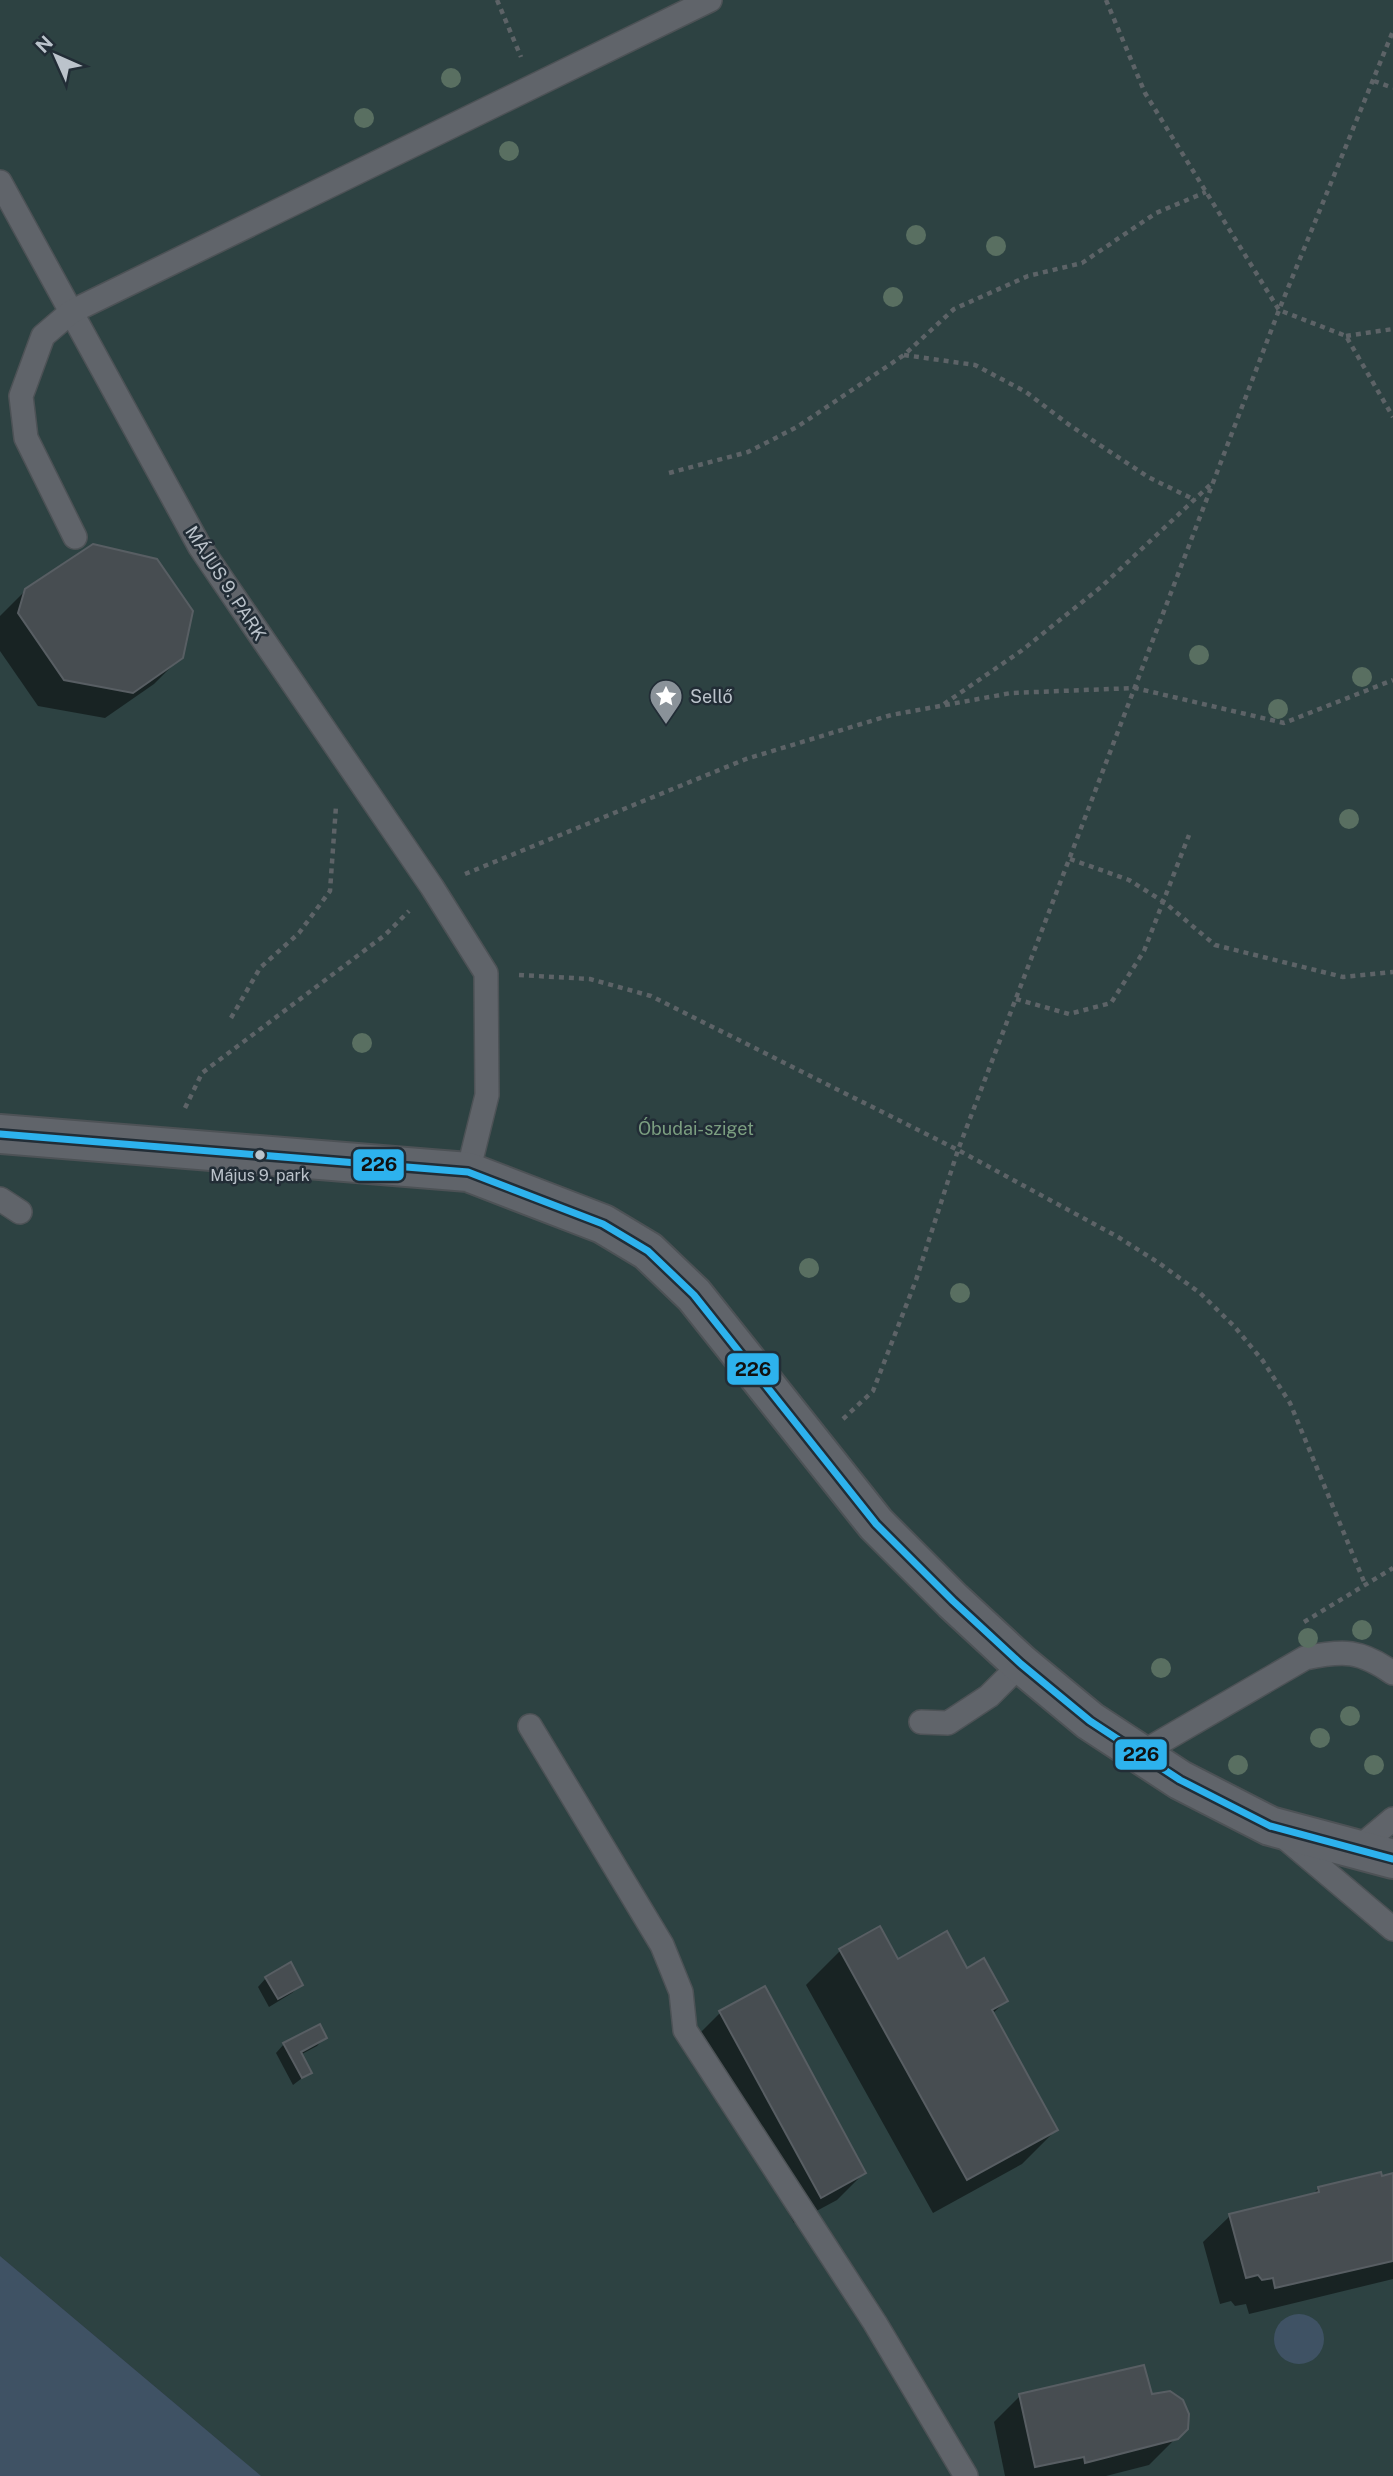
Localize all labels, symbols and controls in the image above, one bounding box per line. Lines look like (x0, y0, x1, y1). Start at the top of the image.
north arrow (21, 21, 91, 91)
text: N (31, 31, 57, 57)
street label: MÁJUS 9. PARK (181, 521, 272, 644)
place icon: Sellő (647, 677, 685, 726)
place label: Sellő (690, 686, 733, 707)
park label: Óbudai-sziget (638, 1117, 754, 1139)
marker: Május 9. park (253, 1148, 267, 1162)
line badge: 226 (352, 1148, 405, 1182)
text: 226 (361, 1153, 397, 1175)
place label: Május 9. park (210, 1166, 310, 1185)
line badge: 226 (726, 1352, 780, 1386)
text: 226 (735, 1358, 771, 1380)
line badge: 226 (1114, 1738, 1168, 1771)
text: 226 (1123, 1743, 1159, 1765)

